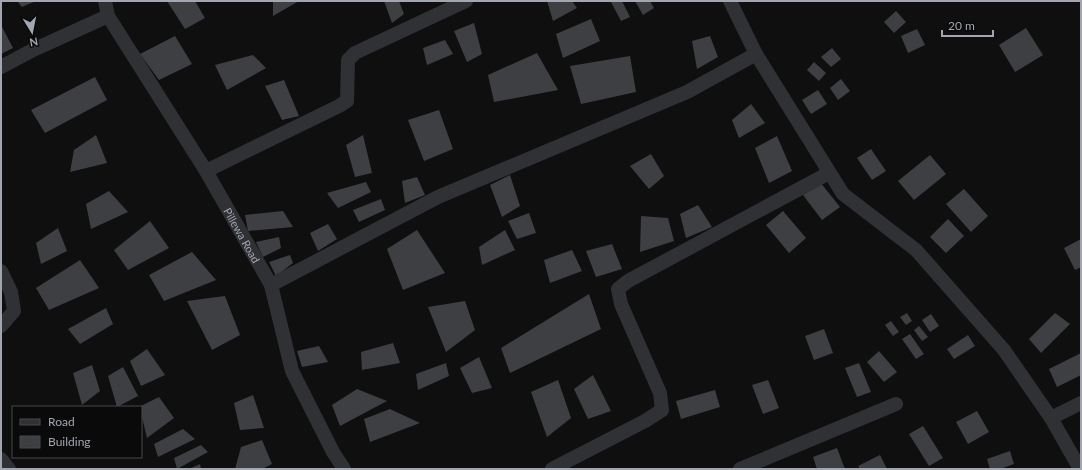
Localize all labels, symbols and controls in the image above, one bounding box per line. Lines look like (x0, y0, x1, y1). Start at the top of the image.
north arrow (12, 12, 52, 52)
scale bar (942, 12, 993, 38)
text: 20 m (948, 18, 975, 33)
text: N (29, 35, 39, 49)
street label: Pillewa Road (222, 205, 263, 265)
legend (12, 406, 142, 458)
text: Road (48, 414, 75, 429)
text: Building (48, 434, 91, 449)

